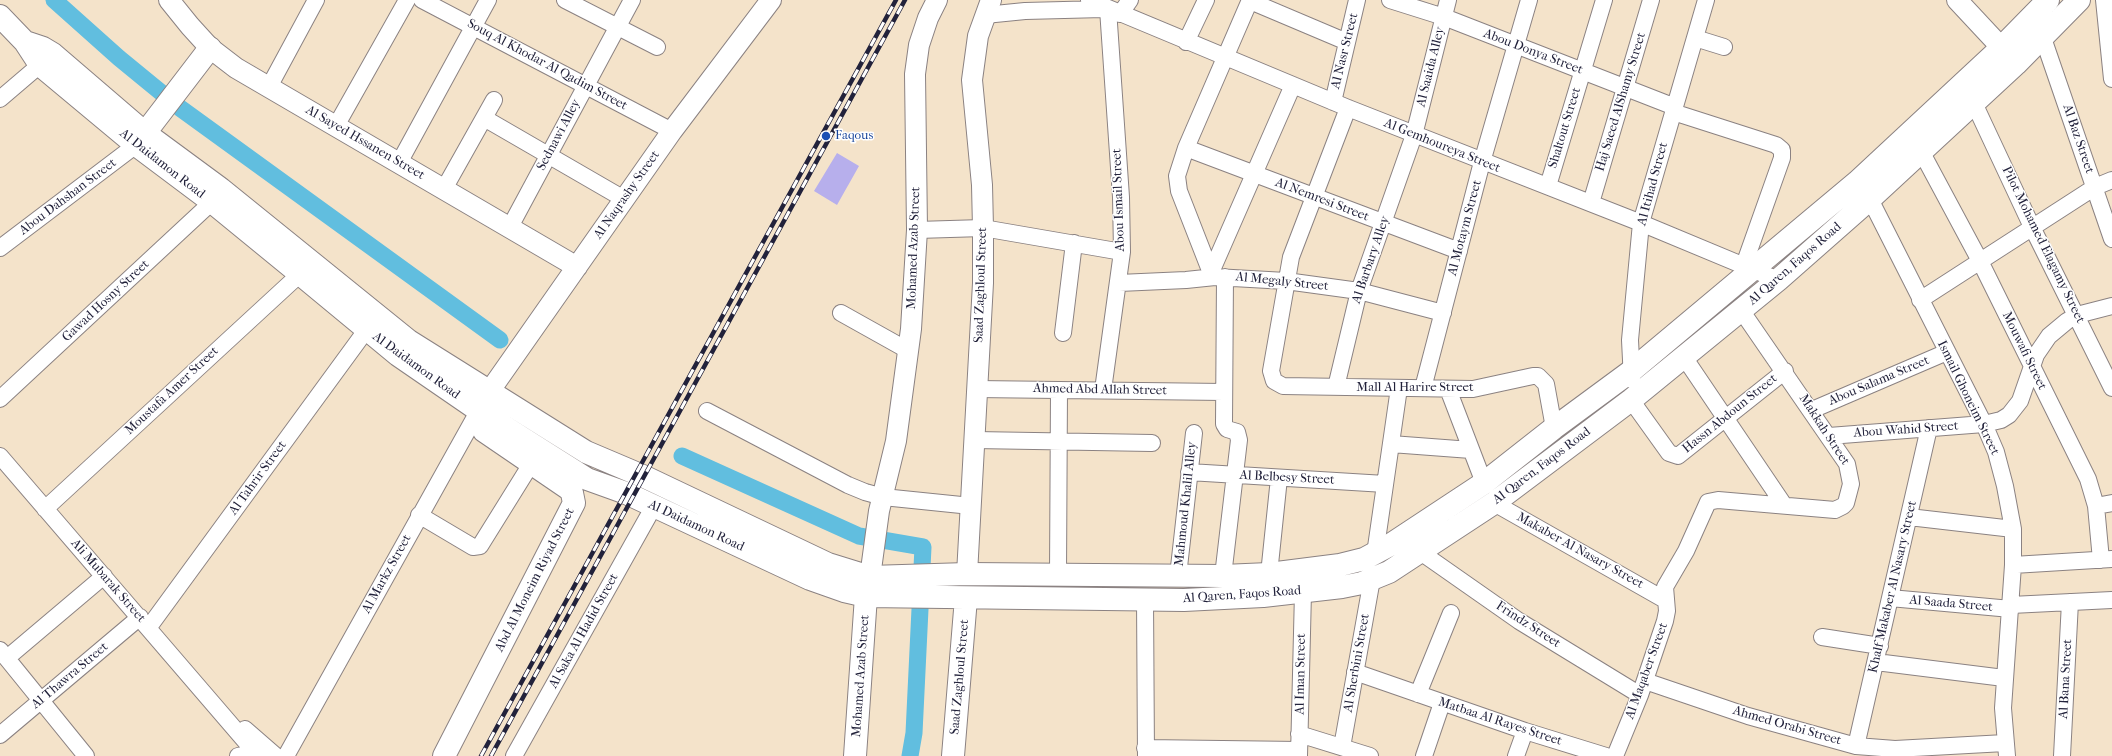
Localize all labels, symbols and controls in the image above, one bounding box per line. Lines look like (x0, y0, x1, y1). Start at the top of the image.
street label: Al Nasr Street (1328, 11, 1362, 91)
street label: Souq Al Khodar Al Qadim Street (464, 16, 630, 114)
street label: Al Saaida Alley (1414, 25, 1448, 109)
street label: Abou Donya Street (1481, 26, 1585, 78)
street label: Haj Saeed AlShamy Street (1592, 31, 1650, 173)
street label: Shaltout Street (1545, 86, 1585, 170)
street label: Sednawi Alley (534, 97, 584, 173)
street label: Al Baz Street (2059, 102, 2097, 176)
street label: Al Sayed Hssanen Street (303, 103, 427, 183)
street label: Al Gemhoureya Street (1382, 116, 1502, 176)
street label: Al Daidamon Road (116, 126, 208, 202)
place label: Faqous (835, 128, 873, 144)
marker: Faqous (820, 130, 832, 142)
street label: Al Itihad Street (1634, 141, 1672, 227)
street label: Al Naqrashy Street (591, 148, 663, 242)
street label: Abou Ismail Street (1109, 148, 1129, 252)
street label: Abou Dahshan Street (16, 155, 120, 239)
street label: Pilot Mohamed Elagamy Street (1998, 164, 2088, 326)
street label: Al Nemresi Street (1273, 175, 1371, 225)
street label: Al Motaym Street (1445, 179, 1485, 277)
street label: Mohamed Azab Street (904, 186, 924, 310)
street label: Al Barbary Alley (1349, 214, 1393, 306)
street label: Al Qaren, Faqos Road (1745, 219, 1845, 309)
street label: Saad Zaghloul Street (971, 227, 991, 343)
street label: Gawad Hosny Street (59, 257, 153, 345)
street label: Al Megaly Street (1235, 269, 1329, 295)
street label: Mouwafi Street (1998, 309, 2050, 393)
street label: Al Daidamon Road (369, 329, 463, 403)
street label: Ismail Ghoneim Street (1933, 338, 2003, 458)
street label: Moustafa Amer Street (122, 344, 222, 438)
street label: Abou Salama Street (1826, 353, 1932, 409)
street label: Hassn Abdoun Street (1680, 371, 1780, 457)
street label: Mall Al Harire Street (1356, 380, 1474, 396)
street label: Ahmed Abd Allah Street (1033, 381, 1167, 399)
street label: Makkah Street (1795, 392, 1853, 468)
street label: Abou Wahid Street (1853, 419, 1959, 441)
street label: Al Qaren, Faqos Road (1490, 424, 1594, 508)
street label: Al Tahrir Street (226, 438, 290, 518)
street label: Mahmoud Khalil Alley (1172, 441, 1200, 567)
street label: Al Belbesy Street (1239, 468, 1335, 488)
street label: Al Daidamon Road (646, 497, 746, 555)
street label: Khalf Makaber Al Nasary Street (1866, 499, 1920, 675)
street label: Abd Al Moneim Riyad Street (492, 505, 578, 655)
street label: Makaber Al Nasary Street (1514, 510, 1646, 592)
street label: Al Markz Street (359, 532, 415, 616)
street label: Ali Mubarak Street (67, 536, 149, 626)
street label: Al Saka Al Hadid Street (546, 571, 622, 691)
street label: Al Qaren, Faqos Road (1182, 583, 1302, 607)
street label: Al Saada Street (1909, 593, 1993, 615)
street label: Frindz Street (1493, 598, 1563, 652)
street label: Al Sherbini Street (1341, 613, 1373, 713)
street label: Mohamed Azab Street (849, 614, 873, 738)
street label: Saad Zaghloul Street (947, 619, 973, 735)
street label: Al Maqaber Street (1622, 621, 1672, 721)
street label: Al Iman Street (1292, 633, 1310, 715)
street label: Al Thawra Street (29, 639, 111, 713)
street label: Al Bana Street (2056, 639, 2076, 719)
street label: Matbaa Al Rayes Street (1436, 695, 1564, 749)
street label: Ahmed Orabi Street (1731, 703, 1843, 749)

